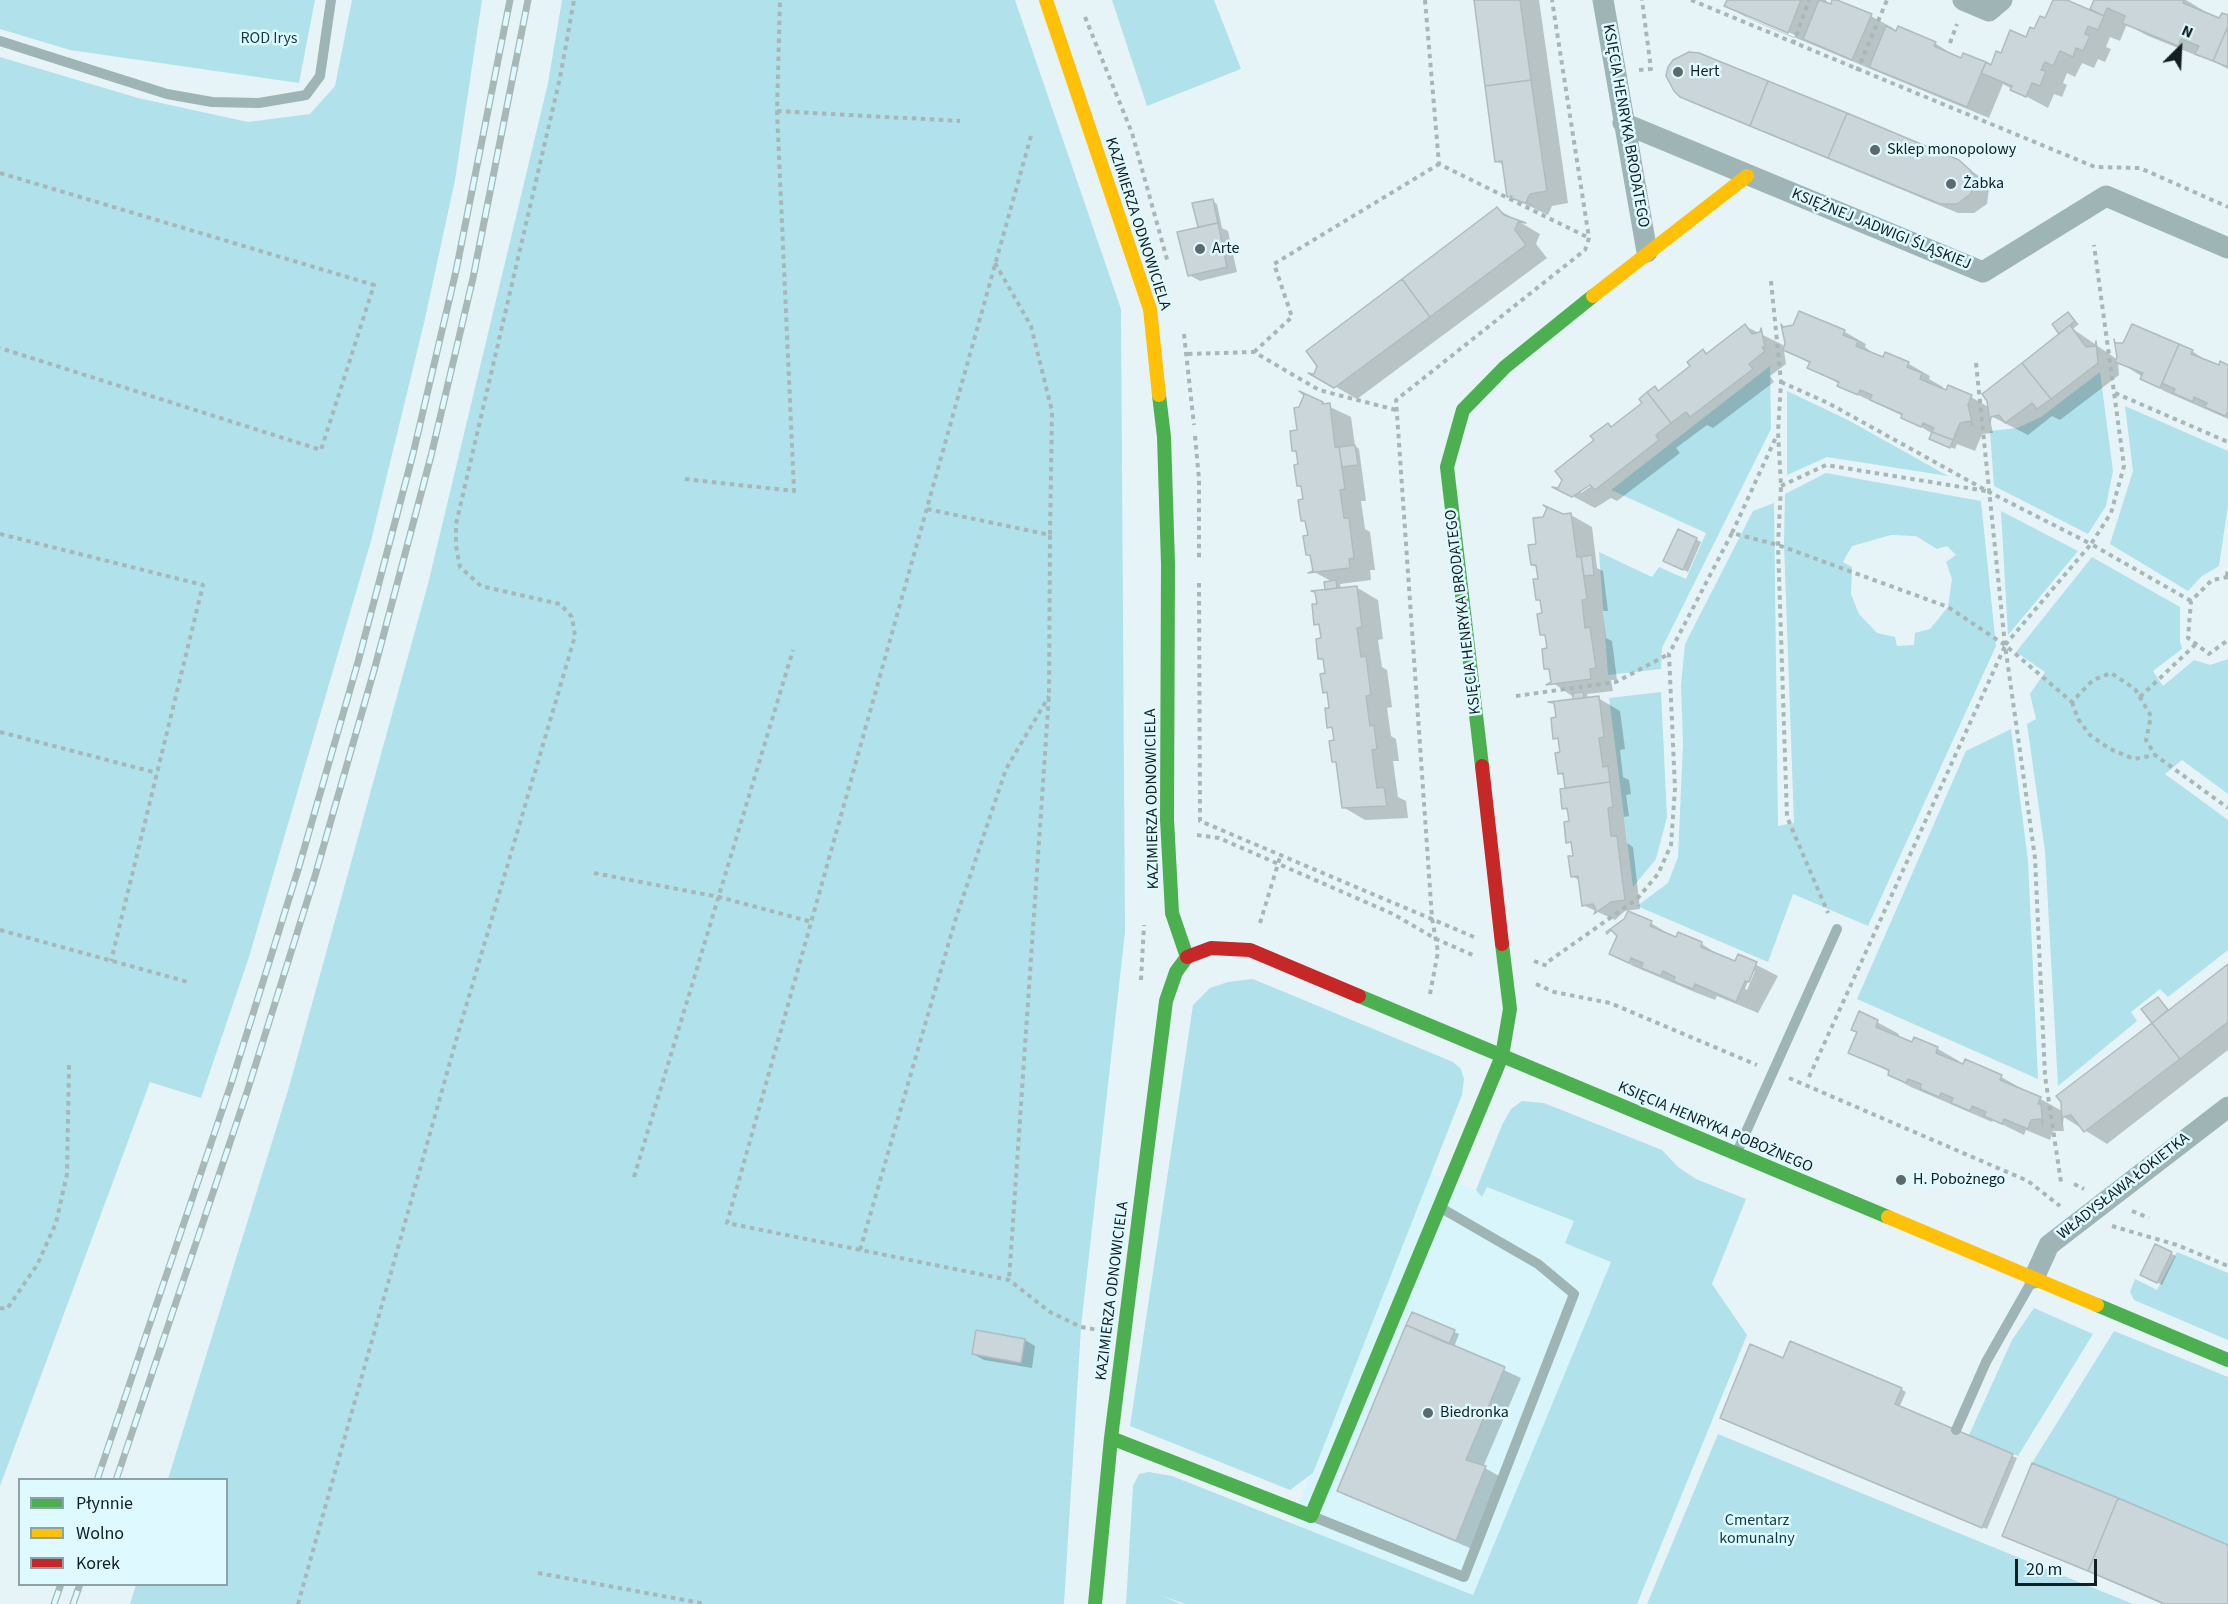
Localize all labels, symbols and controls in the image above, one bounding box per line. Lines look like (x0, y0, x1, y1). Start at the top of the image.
north arrow (2150, 18, 2210, 78)
text: N (2178, 19, 2197, 44)
street label: KSIĘCIA HENRYKA BRODATEGO (1598, 23, 1652, 229)
park label: ROD Irys (240, 29, 298, 49)
place label: Hert (1690, 62, 1719, 82)
marker: Hert (1671, 65, 1685, 79)
street label: KAZIMIERZA ODNOWICIELA (1100, 135, 1174, 313)
place label: Sklep monopolowy (1887, 140, 2016, 160)
marker: Sklep monopolowy (1868, 143, 1882, 157)
place label: Żabka (1963, 174, 2004, 194)
marker: Żabka (1944, 177, 1958, 191)
street label: KSIĘŻNEJ JADWIGI ŚLĄSKIEJ (1788, 185, 1974, 275)
place label: Arte (1212, 239, 1239, 259)
marker: Arte (1193, 242, 1207, 256)
street label: KSIĘCIA HENRYKA BRODATEGO (1442, 508, 1486, 716)
street label: KAZIMIERZA ODNOWICIELA (1142, 709, 1164, 889)
street label: KSIĘCIA HENRYKA POBOŻNEGO (1615, 1078, 1815, 1178)
street label: WŁADYSŁAWA ŁOKIETKA (2054, 1129, 2194, 1245)
place label: H. Pobożnego (1913, 1170, 2005, 1190)
marker: H. Pobożnego (1894, 1173, 1908, 1187)
street label: KAZIMIERZA ODNOWICIELA (1092, 1200, 1134, 1382)
place label: Biedronka (1440, 1403, 1509, 1423)
marker: Biedronka (1421, 1406, 1435, 1420)
legend (18, 1478, 228, 1586)
text: Płynnie (76, 1491, 133, 1516)
park label: Cmentarz komunalny (1719, 1511, 1795, 1549)
text: Wolno (76, 1521, 124, 1546)
scale bar (2018, 1547, 2100, 1585)
text: Korek (76, 1551, 120, 1576)
text: 20 m (2026, 1557, 2062, 1582)

